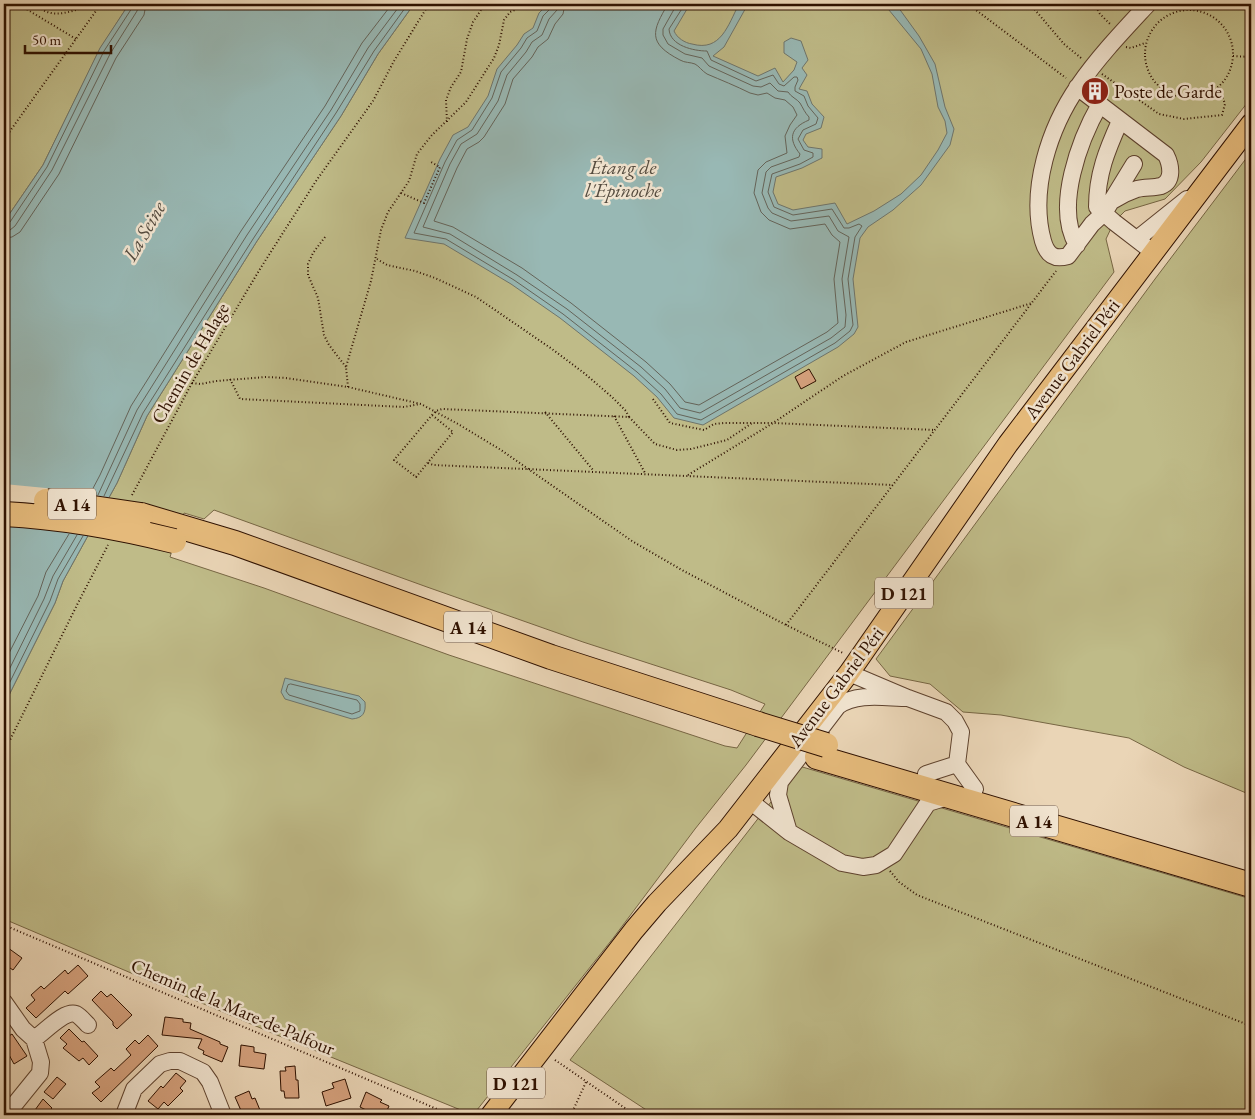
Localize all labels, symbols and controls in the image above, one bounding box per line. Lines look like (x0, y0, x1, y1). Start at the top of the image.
scale bar (25, 22, 111, 54)
text: 50 m (32, 30, 61, 49)
building icon: Poste de Garde (1080, 76, 1110, 106)
place label: Poste de Garde (1114, 79, 1222, 104)
water label: Étang de l'Épinoche (585, 154, 661, 203)
water label: La Seine (116, 196, 171, 266)
street label: Avenue Gabriel Péri (1018, 294, 1126, 425)
street label: Chemin de Halage (145, 298, 235, 428)
road number: A 14 (48, 488, 96, 520)
road number: D 121 (875, 578, 933, 608)
road number: A 14 (444, 612, 492, 642)
street label: Avenue Gabriel Péri (782, 622, 890, 753)
road number: A 14 (1010, 806, 1058, 836)
street label: Chemin de la Mare-de-Palfour (127, 953, 339, 1062)
road number: D 121 (487, 1068, 545, 1098)

